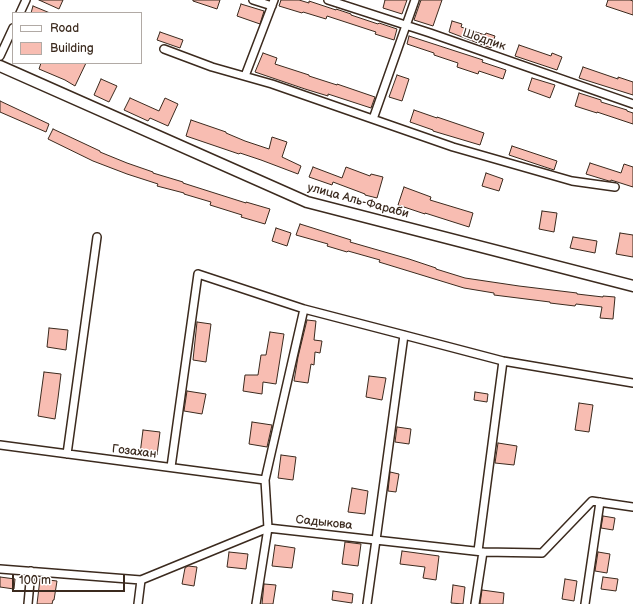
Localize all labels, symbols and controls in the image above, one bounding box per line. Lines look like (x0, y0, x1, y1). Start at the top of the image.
legend (12, 12, 142, 64)
text: Road (50, 21, 79, 36)
street label: Шодлик (461, 26, 507, 54)
text: Building (50, 41, 94, 56)
street label: улица Аль-Фараби (306, 181, 410, 221)
street label: Гозахан (111, 442, 157, 462)
street label: Садыкова (295, 513, 353, 533)
scale bar (14, 566, 127, 592)
text: 100 m (19, 573, 51, 588)

